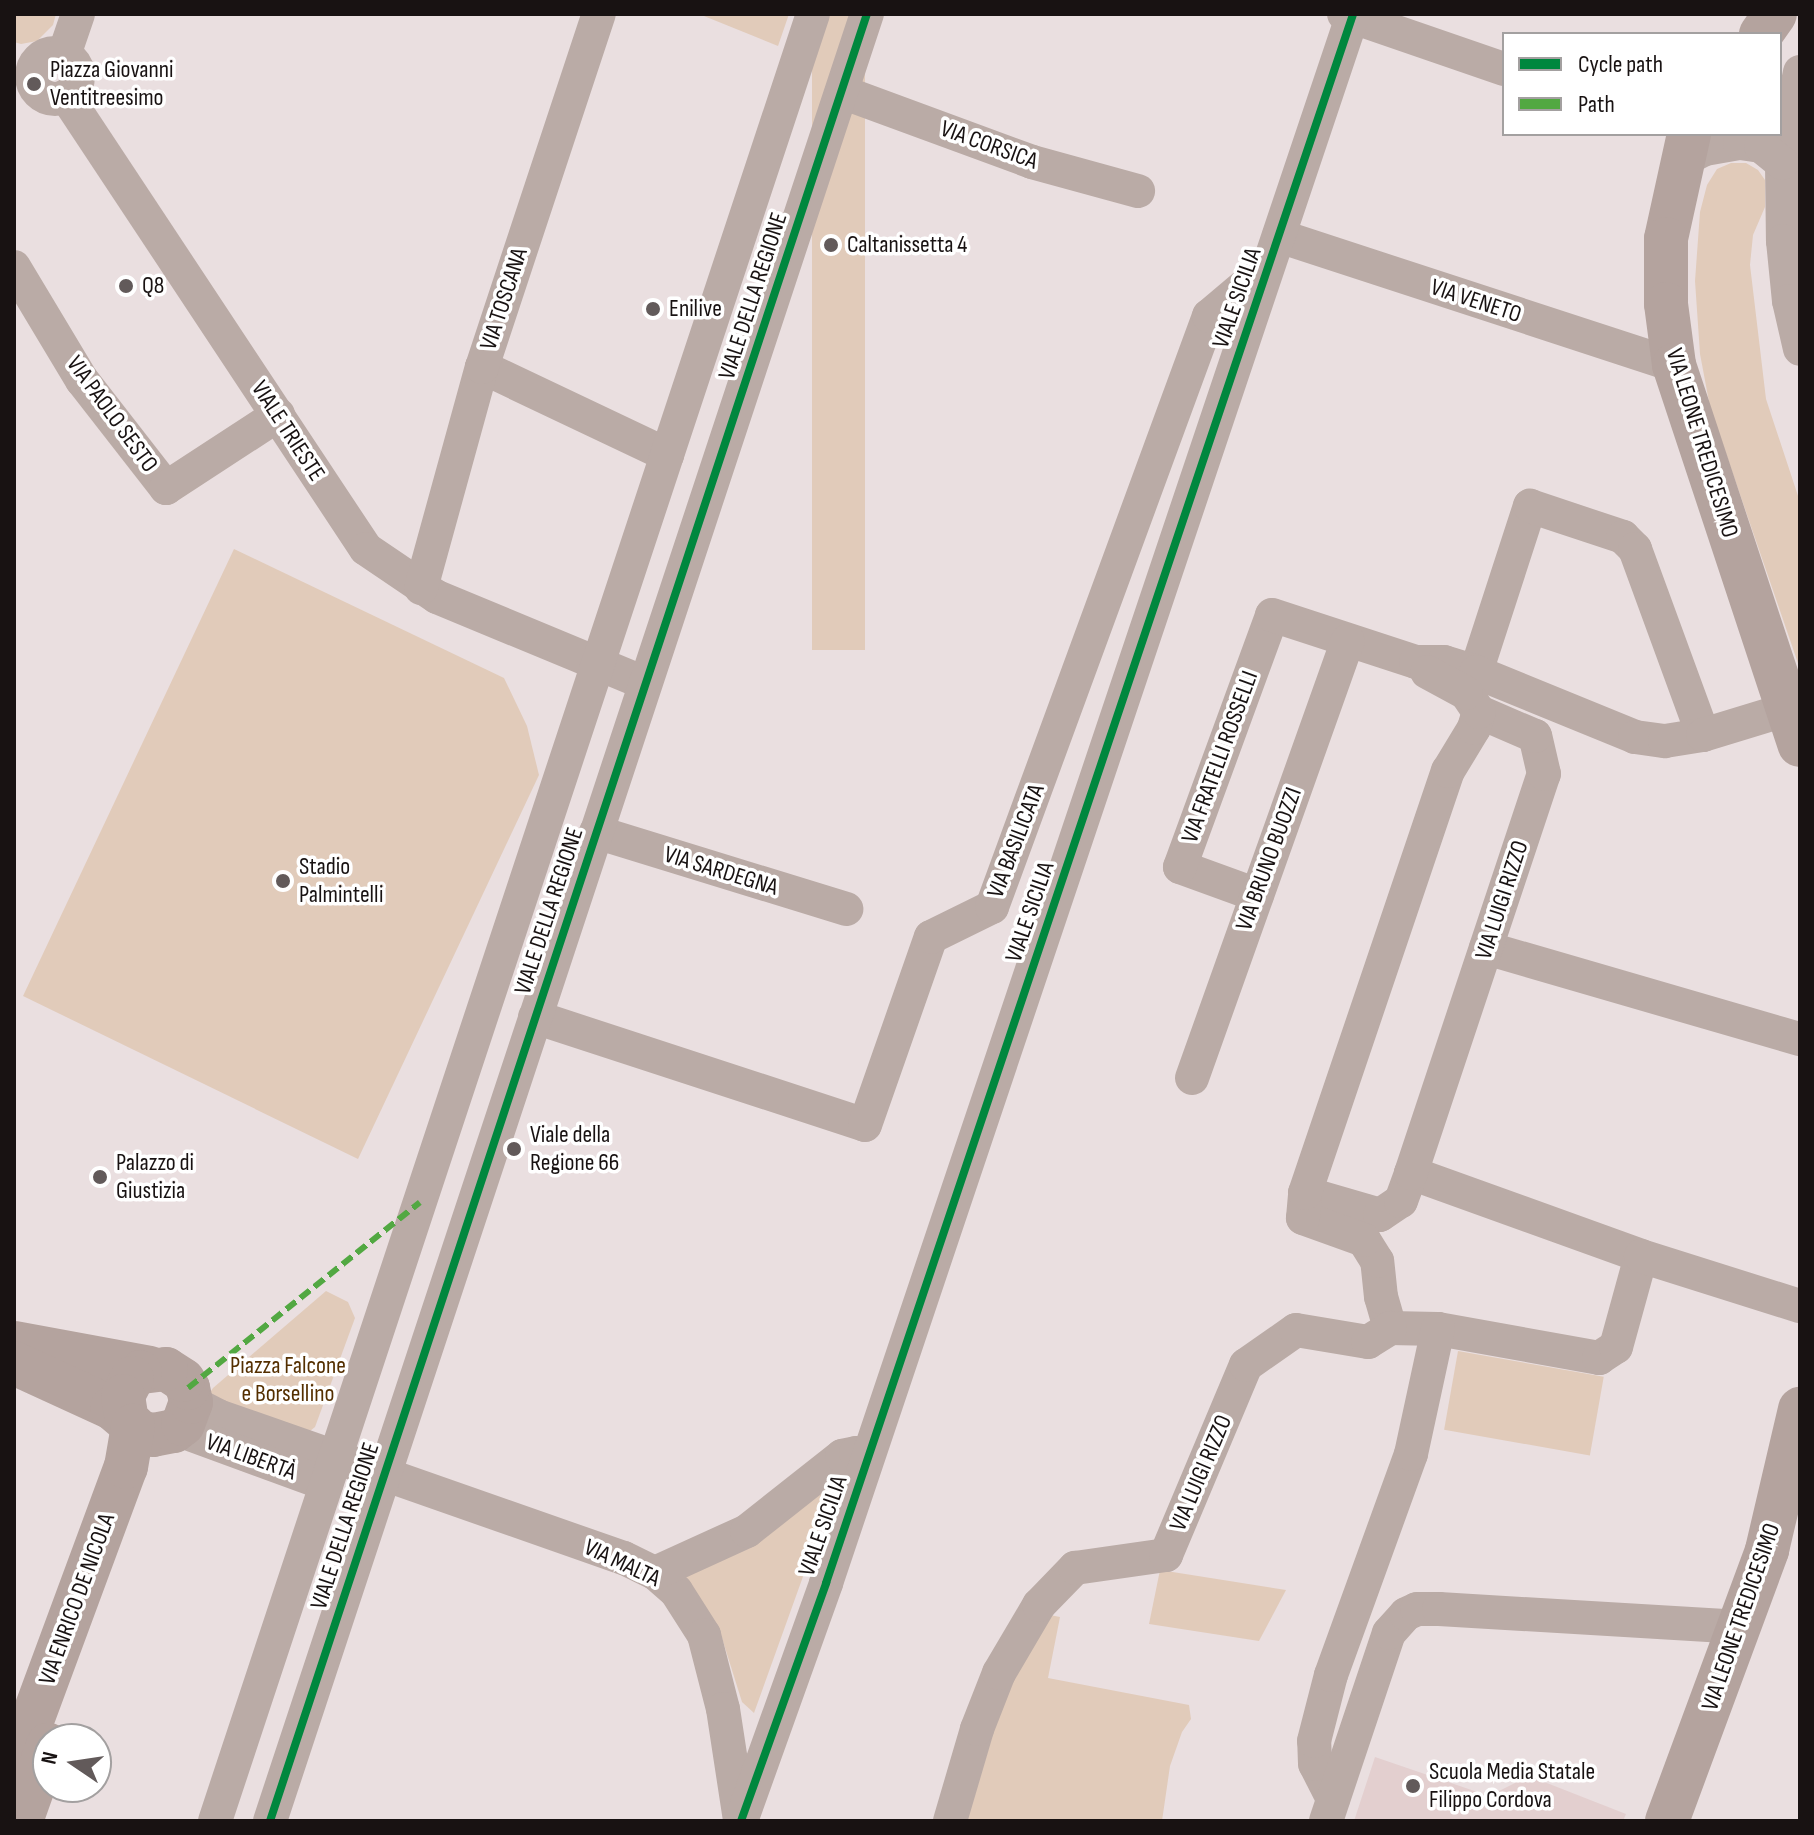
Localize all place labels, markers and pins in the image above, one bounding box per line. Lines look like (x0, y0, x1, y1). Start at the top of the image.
place label: Piazza Giovanni Ventitreesimo (50, 56, 174, 112)
marker: Piazza Giovanni Ventitreesimo (25, 75, 43, 93)
place label: Caltanissetta 4 (847, 231, 967, 259)
marker: Caltanissetta 4 (822, 236, 840, 254)
place label: Q8 (142, 272, 164, 300)
marker: Q8 (117, 277, 135, 295)
place label: Enilive (669, 295, 722, 323)
marker: Enilive (644, 300, 662, 318)
place label: Stadio Palmintelli (299, 853, 384, 909)
marker: Stadio Palmintelli (274, 872, 292, 890)
place label: Viale della Regione 66 (530, 1121, 619, 1177)
marker: Viale della Regione 66 (505, 1140, 523, 1158)
place label: Palazzo di Giustizia (116, 1149, 194, 1205)
marker: Palazzo di Giustizia (91, 1168, 109, 1186)
place label: Scuola Media Statale Filippo Cordova (1429, 1758, 1595, 1814)
marker: Scuola Media Statale Filippo Cordova (1404, 1777, 1422, 1795)

